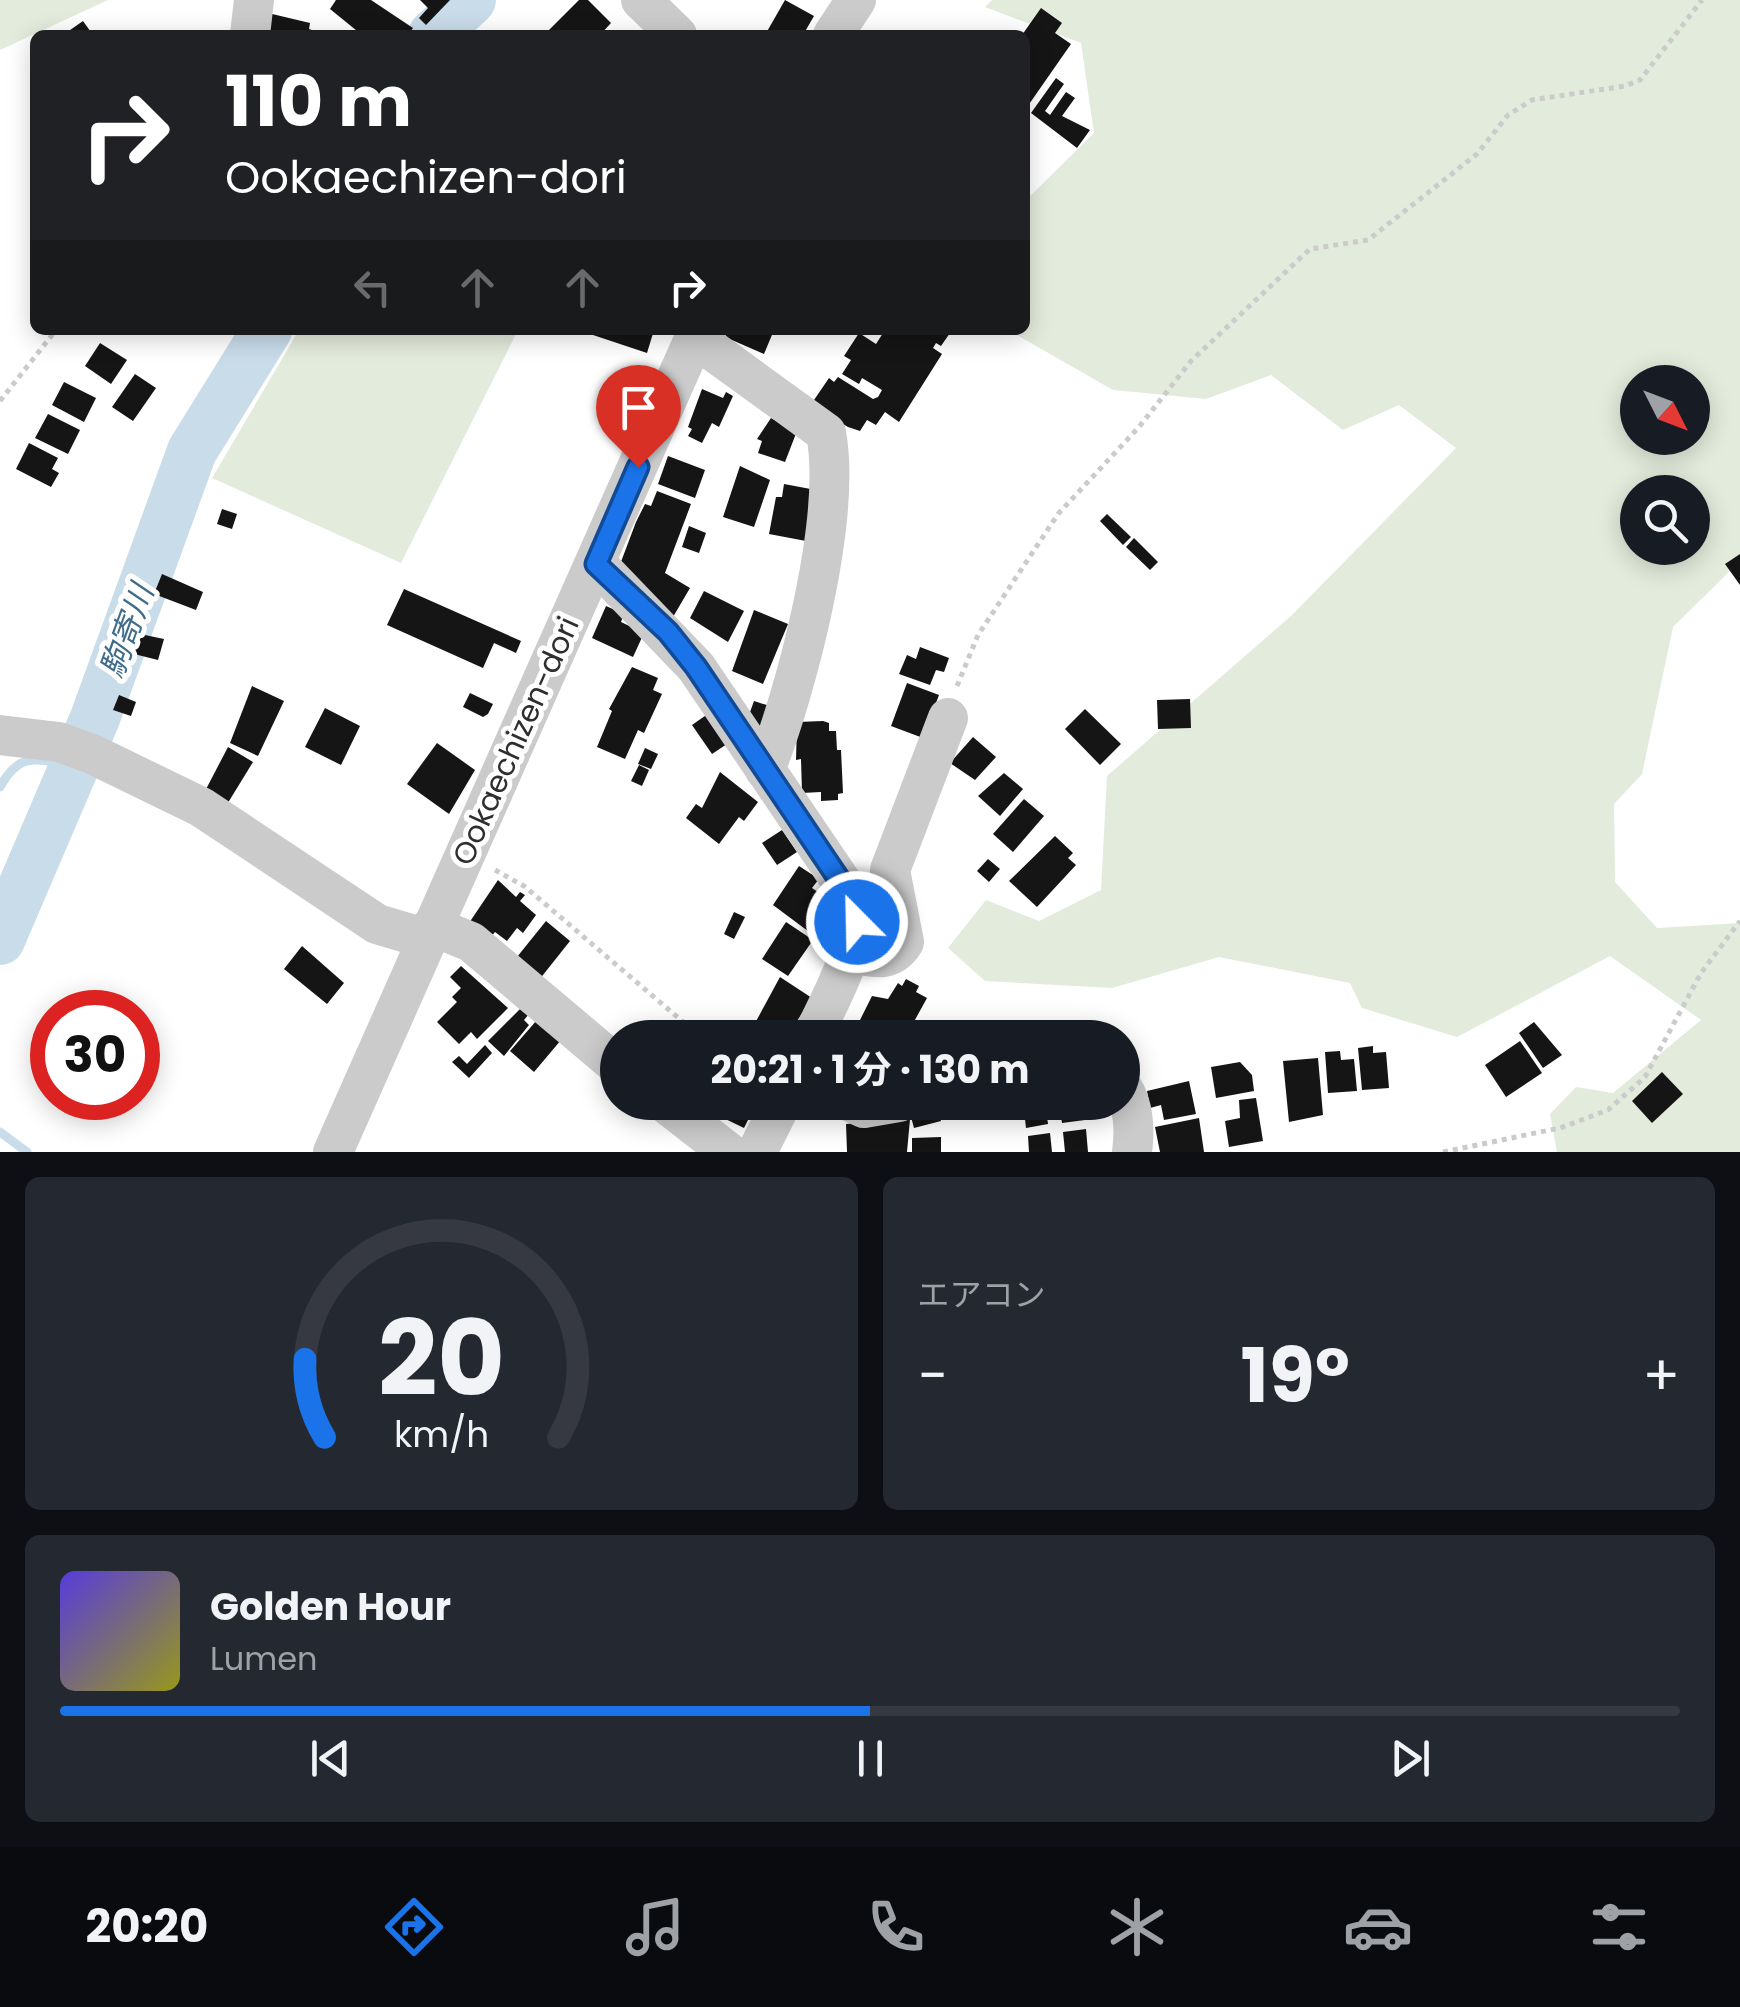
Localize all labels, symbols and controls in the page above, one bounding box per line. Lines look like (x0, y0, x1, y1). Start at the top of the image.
text: 110 m (225, 52, 412, 151)
icon: right (60, 70, 190, 200)
text: Ookaechizen-dori (225, 146, 627, 209)
icon: left (345, 260, 400, 315)
icon: ahead (450, 260, 505, 315)
icon: ahead (555, 260, 610, 315)
icon: right (660, 260, 715, 315)
pin (596, 365, 681, 468)
north arrow (1620, 365, 1710, 455)
map controls (1620, 365, 1710, 565)
icon: arrive (611, 380, 666, 435)
button: search (1620, 475, 1710, 565)
water label: 駒寄川 (89, 575, 165, 684)
street label: Ookaechizen-dori (441, 610, 590, 872)
position arrow (805, 870, 909, 974)
speed limit sign: 30 (30, 990, 160, 1120)
text: 20:21 · 1 分 · 130 m (711, 1043, 1029, 1096)
text: エアコン (918, 1272, 1046, 1317)
text: 20 (378, 1286, 505, 1431)
text: 19° (1241, 1323, 1350, 1428)
text: − (918, 1337, 948, 1414)
text: + (1642, 1337, 1680, 1414)
text: km/h (394, 1409, 489, 1460)
text: Golden Hour (210, 1580, 451, 1633)
text: Lumen (210, 1636, 318, 1681)
icon: previous (303, 1731, 358, 1786)
icon: pause (843, 1731, 898, 1786)
icon: next (1383, 1731, 1438, 1786)
icon: directions (379, 1892, 449, 1962)
icon: music (620, 1892, 690, 1962)
icon: phone (861, 1892, 931, 1962)
icon: climate (1102, 1892, 1172, 1962)
icon: car (1343, 1892, 1413, 1962)
icon: filters (1584, 1892, 1654, 1962)
text: 20:20 (86, 1895, 208, 1958)

